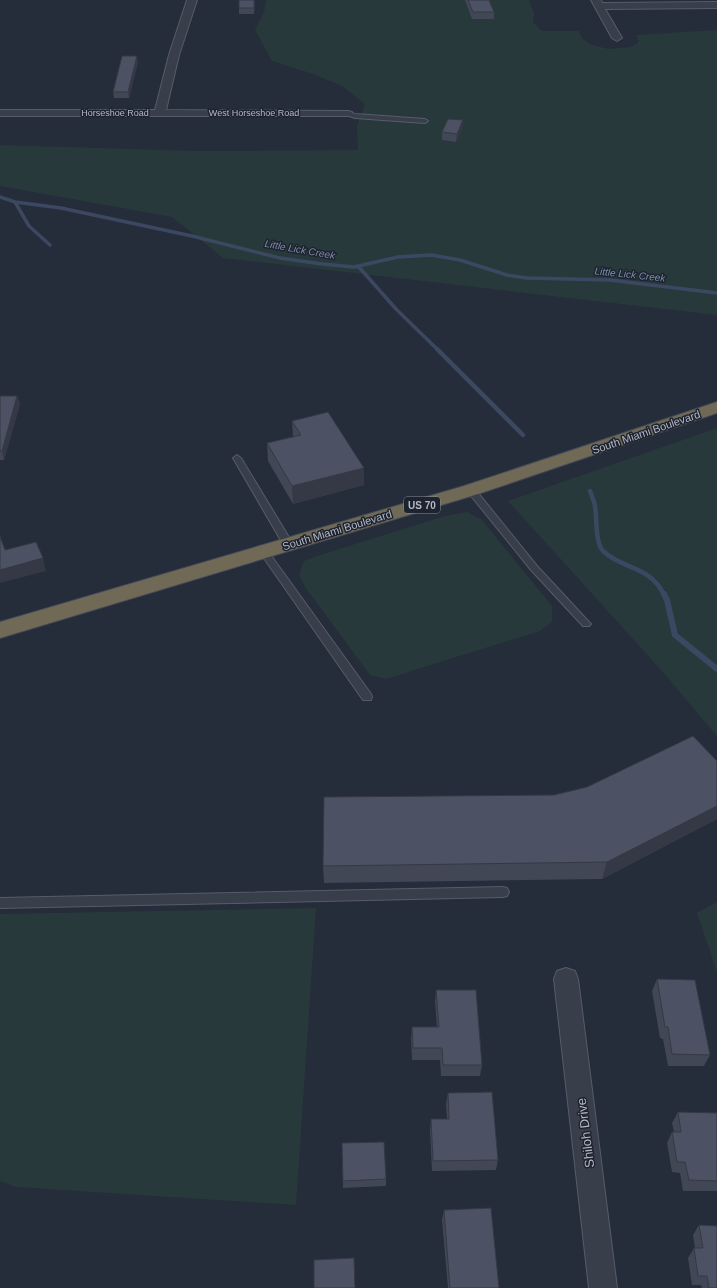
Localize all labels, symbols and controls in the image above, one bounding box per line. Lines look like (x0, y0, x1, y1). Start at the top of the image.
street label: Horseshoe Road (81, 108, 149, 118)
street label: West Horseshoe Road (209, 108, 299, 118)
water label: Little Lick Creek (264, 238, 337, 261)
water label: Little Lick Creek (594, 265, 667, 284)
street label: South Miami Boulevard (590, 408, 702, 456)
road number: US 70 (404, 497, 440, 513)
street label: South Miami Boulevard (281, 508, 393, 552)
street label: Shiloh Drive (574, 1097, 597, 1169)

